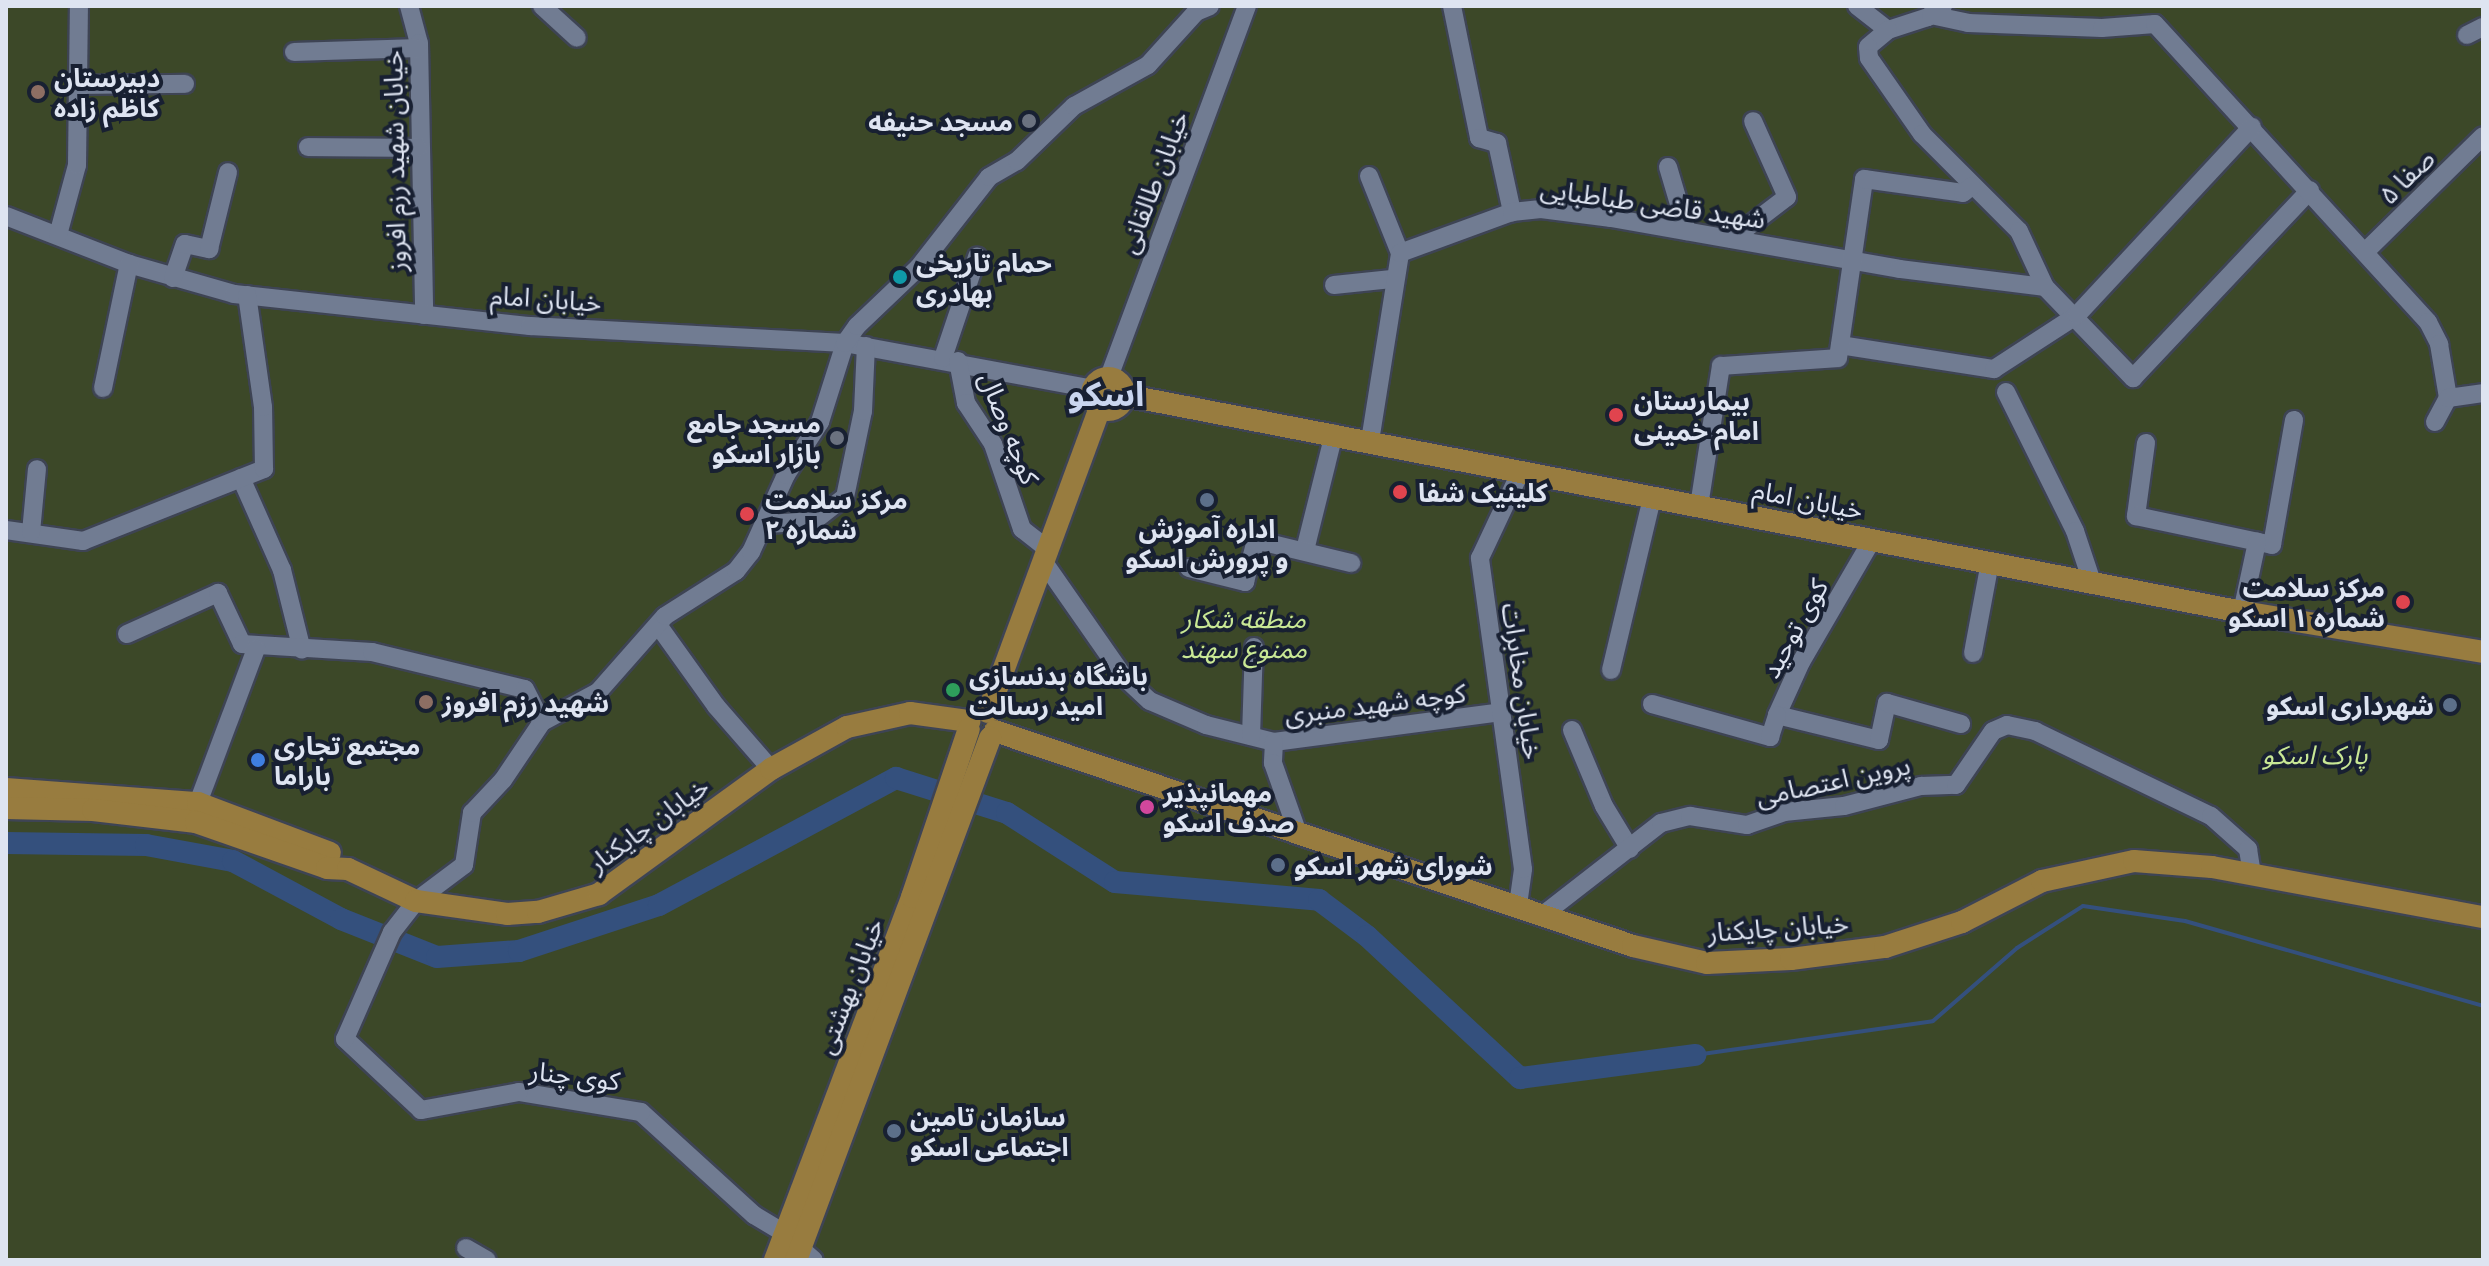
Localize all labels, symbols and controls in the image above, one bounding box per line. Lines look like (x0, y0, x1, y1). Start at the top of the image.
street label: خیابان شهید رزم افروز (376, 50, 412, 272)
place label: دبیرستان کاظم زاده (54, 61, 160, 122)
marker: دبیرستان کاظم زاده (29, 83, 47, 101)
place label: مسجد حنیفه (868, 105, 1013, 137)
street label: خیابان طالقانی (1112, 106, 1194, 258)
marker: مسجد حنیفه (1020, 112, 1038, 130)
street label: صفا ۵ (2372, 142, 2440, 210)
street label: شهید قاضی طباطبایی (1538, 172, 1768, 234)
place label: حمام تاریخی بهادری (916, 246, 1052, 308)
marker: حمام تاریخی بهادری (891, 268, 909, 286)
street label: خیابان امام (489, 279, 603, 317)
street label: کوچه وصال (973, 367, 1047, 489)
district label: اسکو (1068, 373, 1144, 413)
place label: بیمارستان امام خمینی (1634, 384, 1759, 446)
marker: بیمارستان امام خمینی (1605, 404, 1627, 426)
place label: مسجد جامع بازار اسکو (687, 407, 821, 468)
marker: مسجد جامع بازار اسکو (828, 429, 846, 447)
street label: خیابان امام (1750, 473, 1866, 525)
place label: کلینیک شفا (1418, 476, 1548, 508)
marker: کلینیک شفا (1389, 481, 1411, 503)
place label: مرکز سلامت شماره ۲ (765, 483, 908, 544)
marker: اداره آموزش و پرورش اسکو (1198, 491, 1216, 509)
marker: مرکز سلامت شماره ۲ (736, 503, 758, 525)
place label: اداره آموزش و پرورش اسکو (1125, 512, 1289, 574)
place label: مرکز سلامت شماره ۱ اسکو (2228, 571, 2385, 632)
street label: کوی توحید (1754, 573, 1834, 683)
marker: مرکز سلامت شماره ۱ اسکو (2392, 591, 2414, 613)
street label: خیابان مخابرات (1497, 601, 1549, 761)
park label: منطقه شکار ممنوع سهند (1181, 602, 1307, 664)
place label: باشگاه بدنسازی امید رسالت (969, 659, 1148, 720)
street label: کوچه شهید منبری (1283, 676, 1467, 730)
marker: باشگاه بدنسازی امید رسالت (944, 681, 962, 699)
place label: شهید رزم افروز (442, 686, 609, 718)
place label: شهرداری اسکو (2266, 689, 2434, 721)
marker: شهید رزم افروز (417, 693, 435, 711)
marker: شهرداری اسکو (2441, 696, 2459, 714)
place label: مجتمع تجاری باراما (274, 729, 420, 790)
park label: پارک اسکو (2262, 738, 2368, 770)
street label: پروین اعتصامی (1753, 748, 1913, 812)
marker: مجتمع تجاری باراما (249, 751, 267, 769)
street label: خیابان چایکنار (582, 770, 714, 878)
place label: مهمانپذیر صدف اسکو (1163, 776, 1294, 838)
marker: مهمانپذیر صدف اسکو (1138, 798, 1156, 816)
place label: شورای شهر اسکو (1294, 849, 1493, 881)
marker: شورای شهر اسکو (1269, 856, 1287, 874)
street label: خیابان چایکنار (1706, 907, 1850, 947)
street label: خیابان بهشتی (809, 914, 889, 1058)
street label: کوی چنار (528, 1054, 622, 1096)
place label: سازمان تامین اجتماعی اسکو (910, 1100, 1069, 1162)
marker: سازمان تامین اجتماعی اسکو (885, 1122, 903, 1140)

